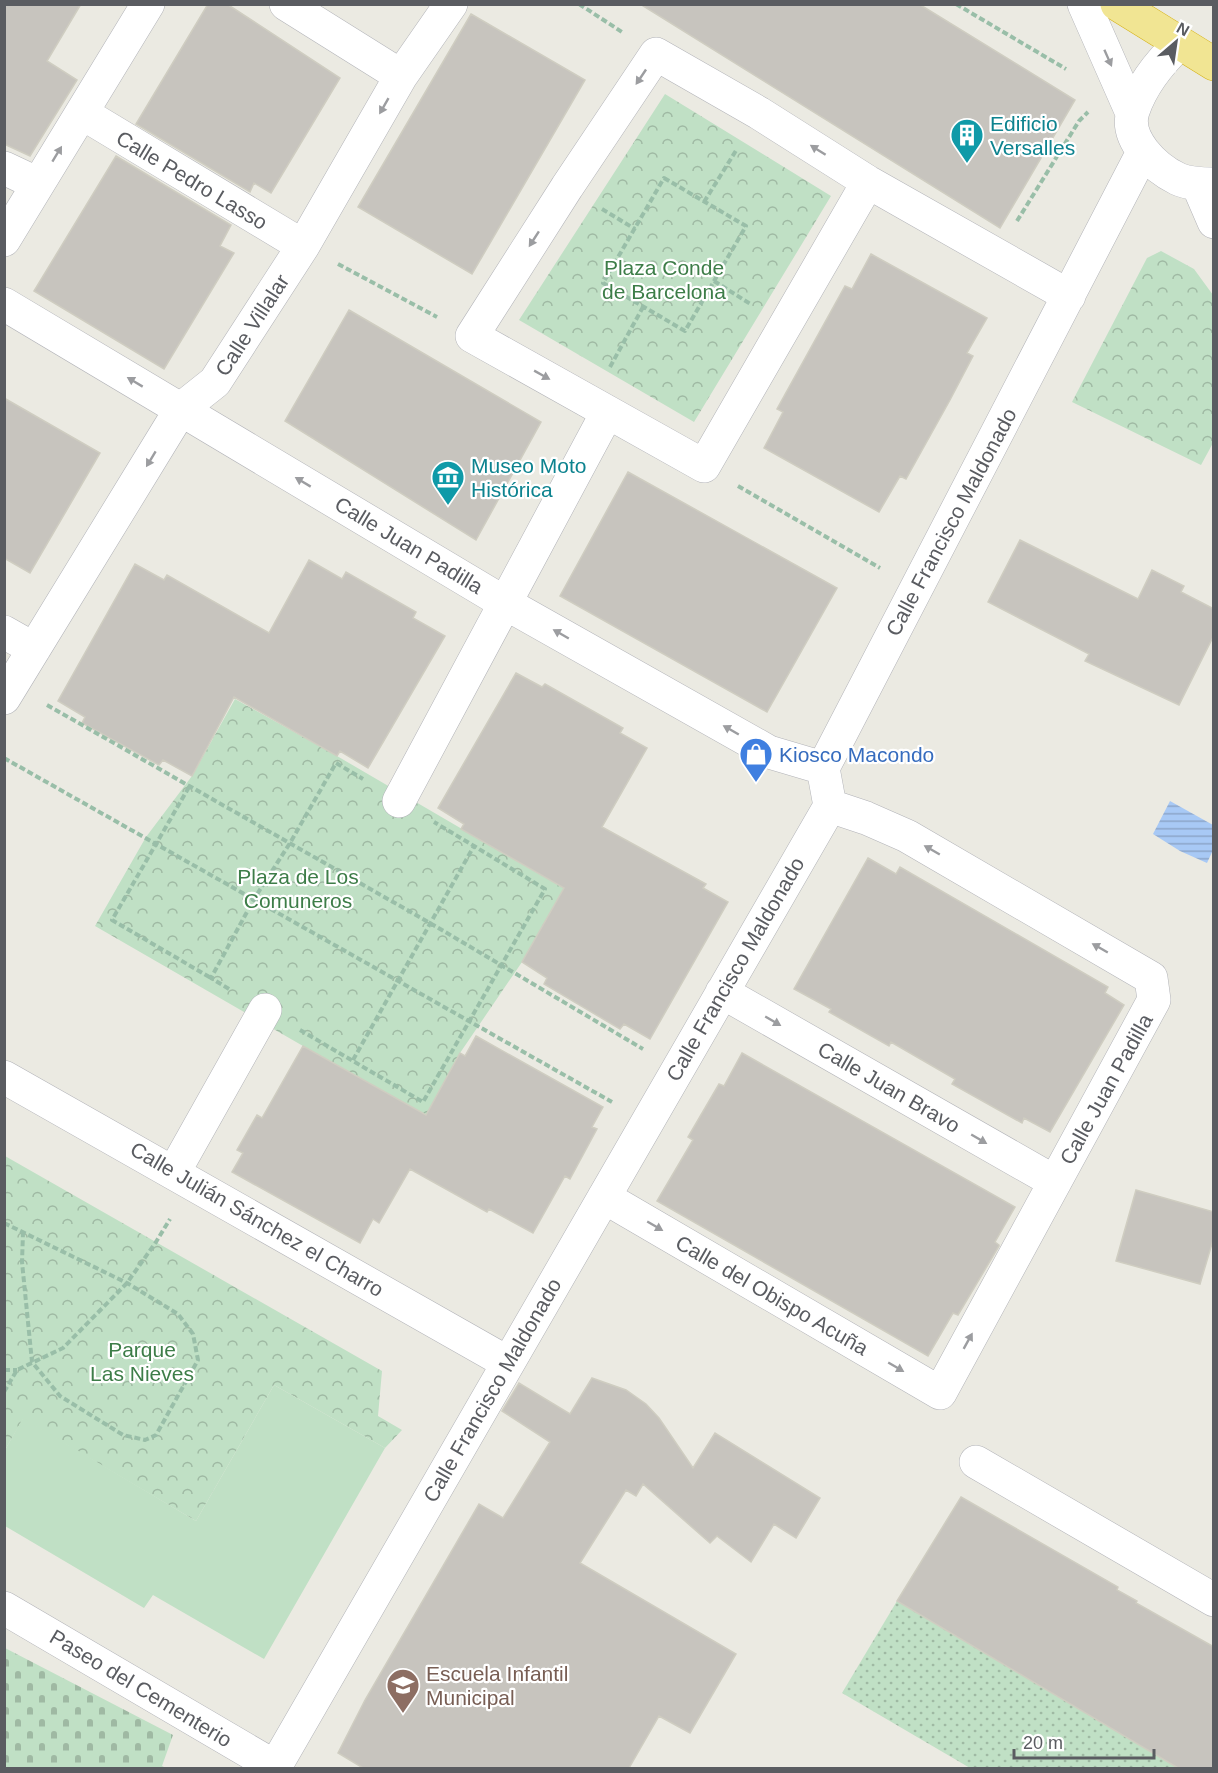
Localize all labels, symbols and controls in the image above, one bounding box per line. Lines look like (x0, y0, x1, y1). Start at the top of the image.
north arrow (1146, 12, 1206, 72)
text: N (1174, 19, 1192, 40)
one-way arrow (1103, 49, 1113, 67)
one-way arrow (635, 68, 647, 84)
one-way arrow (379, 98, 389, 115)
place label: Edificio Versalles (990, 112, 1075, 159)
building icon: Edificio Versalles (949, 117, 985, 164)
street label: Calle Pedro Lasso (113, 126, 271, 234)
one-way arrow (810, 145, 826, 156)
one-way arrow (51, 146, 62, 162)
one-way arrow (528, 231, 539, 247)
park label: Plaza Conde de Barcelona (602, 256, 726, 303)
street label: Calle Villalar (211, 270, 293, 380)
one-way arrow (534, 370, 551, 380)
one-way arrow (127, 376, 143, 387)
street label: Calle Francisco Maldonado (881, 404, 1021, 640)
one-way arrow (145, 451, 156, 467)
place label: Museo Moto Histórica (471, 454, 587, 501)
museum icon: Museo Moto Histórica (430, 459, 466, 506)
one-way arrow (294, 477, 311, 487)
street label: Calle Juan Padilla (331, 492, 487, 598)
one-way arrow (552, 629, 569, 639)
one-way arrow (723, 725, 739, 736)
shop icon: Kiosco Macondo (738, 736, 774, 783)
place label: Kiosco Macondo (779, 743, 934, 766)
one-way arrow (923, 845, 940, 855)
street label: Calle Francisco Maldonado (661, 853, 809, 1085)
park label: Plaza de Los Comuneros (237, 865, 359, 912)
one-way arrow (1092, 943, 1108, 954)
street label: Calle Juan Padilla (1055, 1010, 1157, 1168)
one-way arrow (765, 1016, 782, 1026)
street label: Calle Juan Bravo (814, 1037, 964, 1137)
one-way arrow (971, 1133, 987, 1144)
street label: Calle Julián Sánchez el Charro (126, 1137, 388, 1301)
one-way arrow (647, 1221, 664, 1231)
street label: Calle del Obispo Acuña (672, 1230, 873, 1360)
street label: Calle Francisco Maldonado (418, 1274, 566, 1506)
one-way arrow (963, 1333, 973, 1350)
park label: Parque Las Nieves (90, 1338, 194, 1385)
one-way arrow (888, 1361, 904, 1372)
street label: Paseo del Cementerio (46, 1625, 236, 1751)
place label: Escuela Infantil Municipal (426, 1662, 568, 1709)
school or university icon: Escuela Infantil Municipal (385, 1667, 421, 1714)
scale bar (1014, 1722, 1154, 1760)
text: 20 m (1023, 1733, 1063, 1753)

